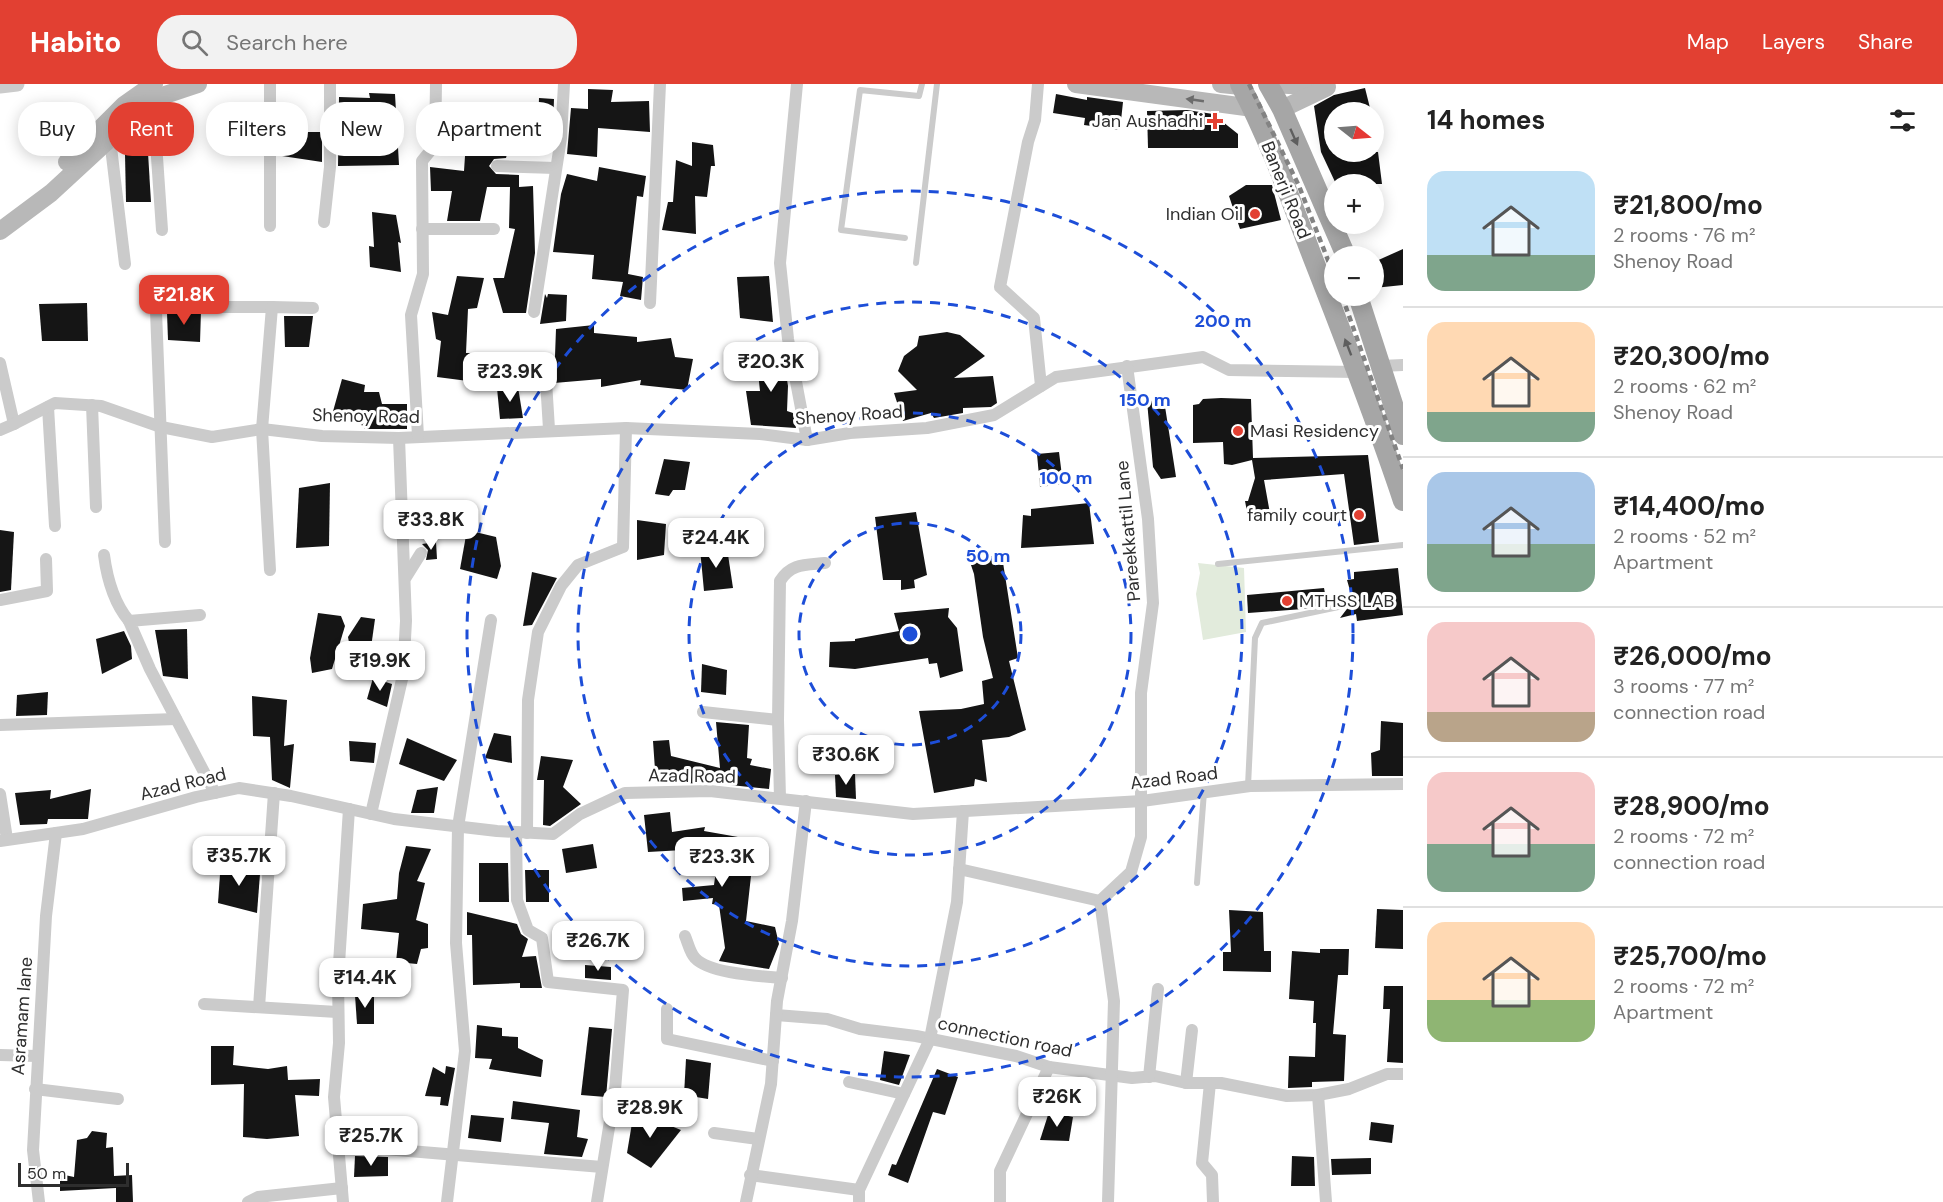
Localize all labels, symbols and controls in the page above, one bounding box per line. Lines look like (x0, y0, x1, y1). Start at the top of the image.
search box (157, 15, 577, 69)
text: Habito (30, 24, 121, 61)
icon: search (178, 26, 211, 59)
text: Search here (226, 28, 348, 57)
text: Map (1687, 28, 1729, 56)
text: Layers (1762, 28, 1825, 56)
text: Share (1858, 28, 1913, 56)
one-way arrow (1186, 96, 1205, 105)
chip: Buy (18, 102, 96, 156)
chip: Rent (108, 102, 194, 156)
chip: Filters (206, 102, 308, 156)
chip: New (320, 102, 404, 156)
chip: Apartment (416, 102, 563, 156)
north arrow (1324, 102, 1384, 162)
map controls (1324, 102, 1384, 306)
text: 14 homes (1427, 103, 1545, 137)
icon: filters (1886, 104, 1919, 137)
place label: Jan Aushadhi (1092, 109, 1203, 133)
marker: Jan Aushadhi (1208, 114, 1222, 128)
one-way arrow (1289, 128, 1298, 145)
street label: Banerji Road (1256, 138, 1316, 242)
button: + (1324, 174, 1384, 234)
text: ₹21,800/mo (1613, 188, 1763, 222)
icon: home (1475, 195, 1547, 267)
place label: Indian Oil (1166, 202, 1243, 226)
marker: Indian Oil (1248, 207, 1262, 221)
text: 2 rooms · 76 m² (1613, 222, 1756, 248)
button: − (1324, 246, 1384, 306)
text: Shenoy Road (1613, 248, 1733, 274)
pin: ₹21.8K (135, 275, 233, 326)
text: ₹21.8K (153, 281, 215, 307)
text: 200 m (1195, 309, 1251, 333)
one-way arrow (1343, 338, 1352, 356)
text: ₹20,300/mo (1613, 339, 1770, 373)
pin: ₹20.3K (722, 342, 820, 393)
icon: home (1475, 346, 1547, 418)
text: ₹20.3K (737, 348, 805, 374)
pin: ₹23.9K (461, 352, 559, 403)
text: ₹23.9K (477, 358, 543, 384)
text: 2 rooms · 62 m² (1613, 373, 1756, 399)
text: 150 m (1119, 388, 1171, 412)
street label: Shenoy Road (794, 399, 904, 431)
text: Shenoy Road (1613, 399, 1733, 425)
street label: Shenoy Road (312, 403, 420, 429)
place label: Masi Residency (1250, 419, 1379, 443)
marker: Masi Residency (1231, 424, 1245, 438)
street label: Pareekkattil Lane (1110, 460, 1146, 602)
text: 100 m (1039, 466, 1093, 490)
text: ₹14,400/mo (1613, 489, 1765, 523)
icon: home (1475, 496, 1547, 568)
pin: ₹33.8K (382, 500, 480, 551)
place label: family court (1247, 503, 1347, 527)
text: ₹33.8K (397, 506, 465, 532)
marker: family court (1352, 508, 1366, 522)
pin: ₹24.4K (667, 518, 765, 569)
text: 2 rooms · 52 m² (1613, 523, 1756, 549)
text: ₹24.4K (682, 524, 750, 550)
text: 50 m (965, 544, 1011, 568)
text: Apartment (1613, 549, 1713, 575)
place label: MTHSS LAB (1299, 589, 1395, 613)
marker: MTHSS LAB (1280, 594, 1294, 608)
centre of rings (900, 624, 920, 644)
text: ₹26,000/mo (1613, 639, 1772, 673)
pin: ₹19.9K (331, 641, 429, 692)
icon: home (1475, 646, 1547, 718)
text: ₹19.9K (349, 647, 411, 673)
text: 3 rooms · 77 m² (1613, 673, 1754, 699)
text: connection road (1613, 699, 1765, 725)
pin: ₹30.6K (797, 735, 895, 786)
text: ₹30.6K (812, 741, 880, 767)
street label: Azad Road (1129, 761, 1219, 795)
street label: Azad Road (137, 762, 229, 806)
street label: Azad Road (648, 763, 736, 789)
text: ₹28,900/mo (1613, 789, 1770, 823)
icon: home (1475, 796, 1547, 868)
text: 2 rooms · 72 m² (1613, 823, 1754, 849)
pin: ₹35.7K (190, 836, 288, 887)
pin: ₹23.3K (673, 837, 771, 888)
text: ₹35.7K (206, 842, 272, 868)
text: ₹23.3K (689, 843, 755, 869)
text: connection road (1613, 849, 1765, 875)
pin: ₹26.7K (549, 921, 647, 972)
text: ₹26.7K (566, 927, 630, 953)
text: ₹25,700/mo (1613, 939, 1767, 973)
icon: home (1475, 946, 1547, 1018)
street label: Asramam lane (6, 956, 38, 1076)
pin: ₹14.4K (316, 958, 414, 1009)
text: ₹14.4K (333, 964, 397, 990)
text: 2 rooms · 72 m² (1613, 973, 1754, 999)
text: Apartment (1613, 999, 1713, 1025)
street label: connection road (935, 1011, 1075, 1063)
pin: ₹26K (1021, 1077, 1093, 1128)
text: ₹26K (1032, 1083, 1082, 1109)
pin: ₹28.9K (601, 1088, 699, 1139)
text: ₹28.9K (617, 1094, 683, 1120)
pin: ₹25.7K (322, 1116, 420, 1167)
text: ₹25.7K (339, 1122, 403, 1148)
scale bar (18, 1160, 129, 1188)
text: 50 m (27, 1163, 66, 1184)

